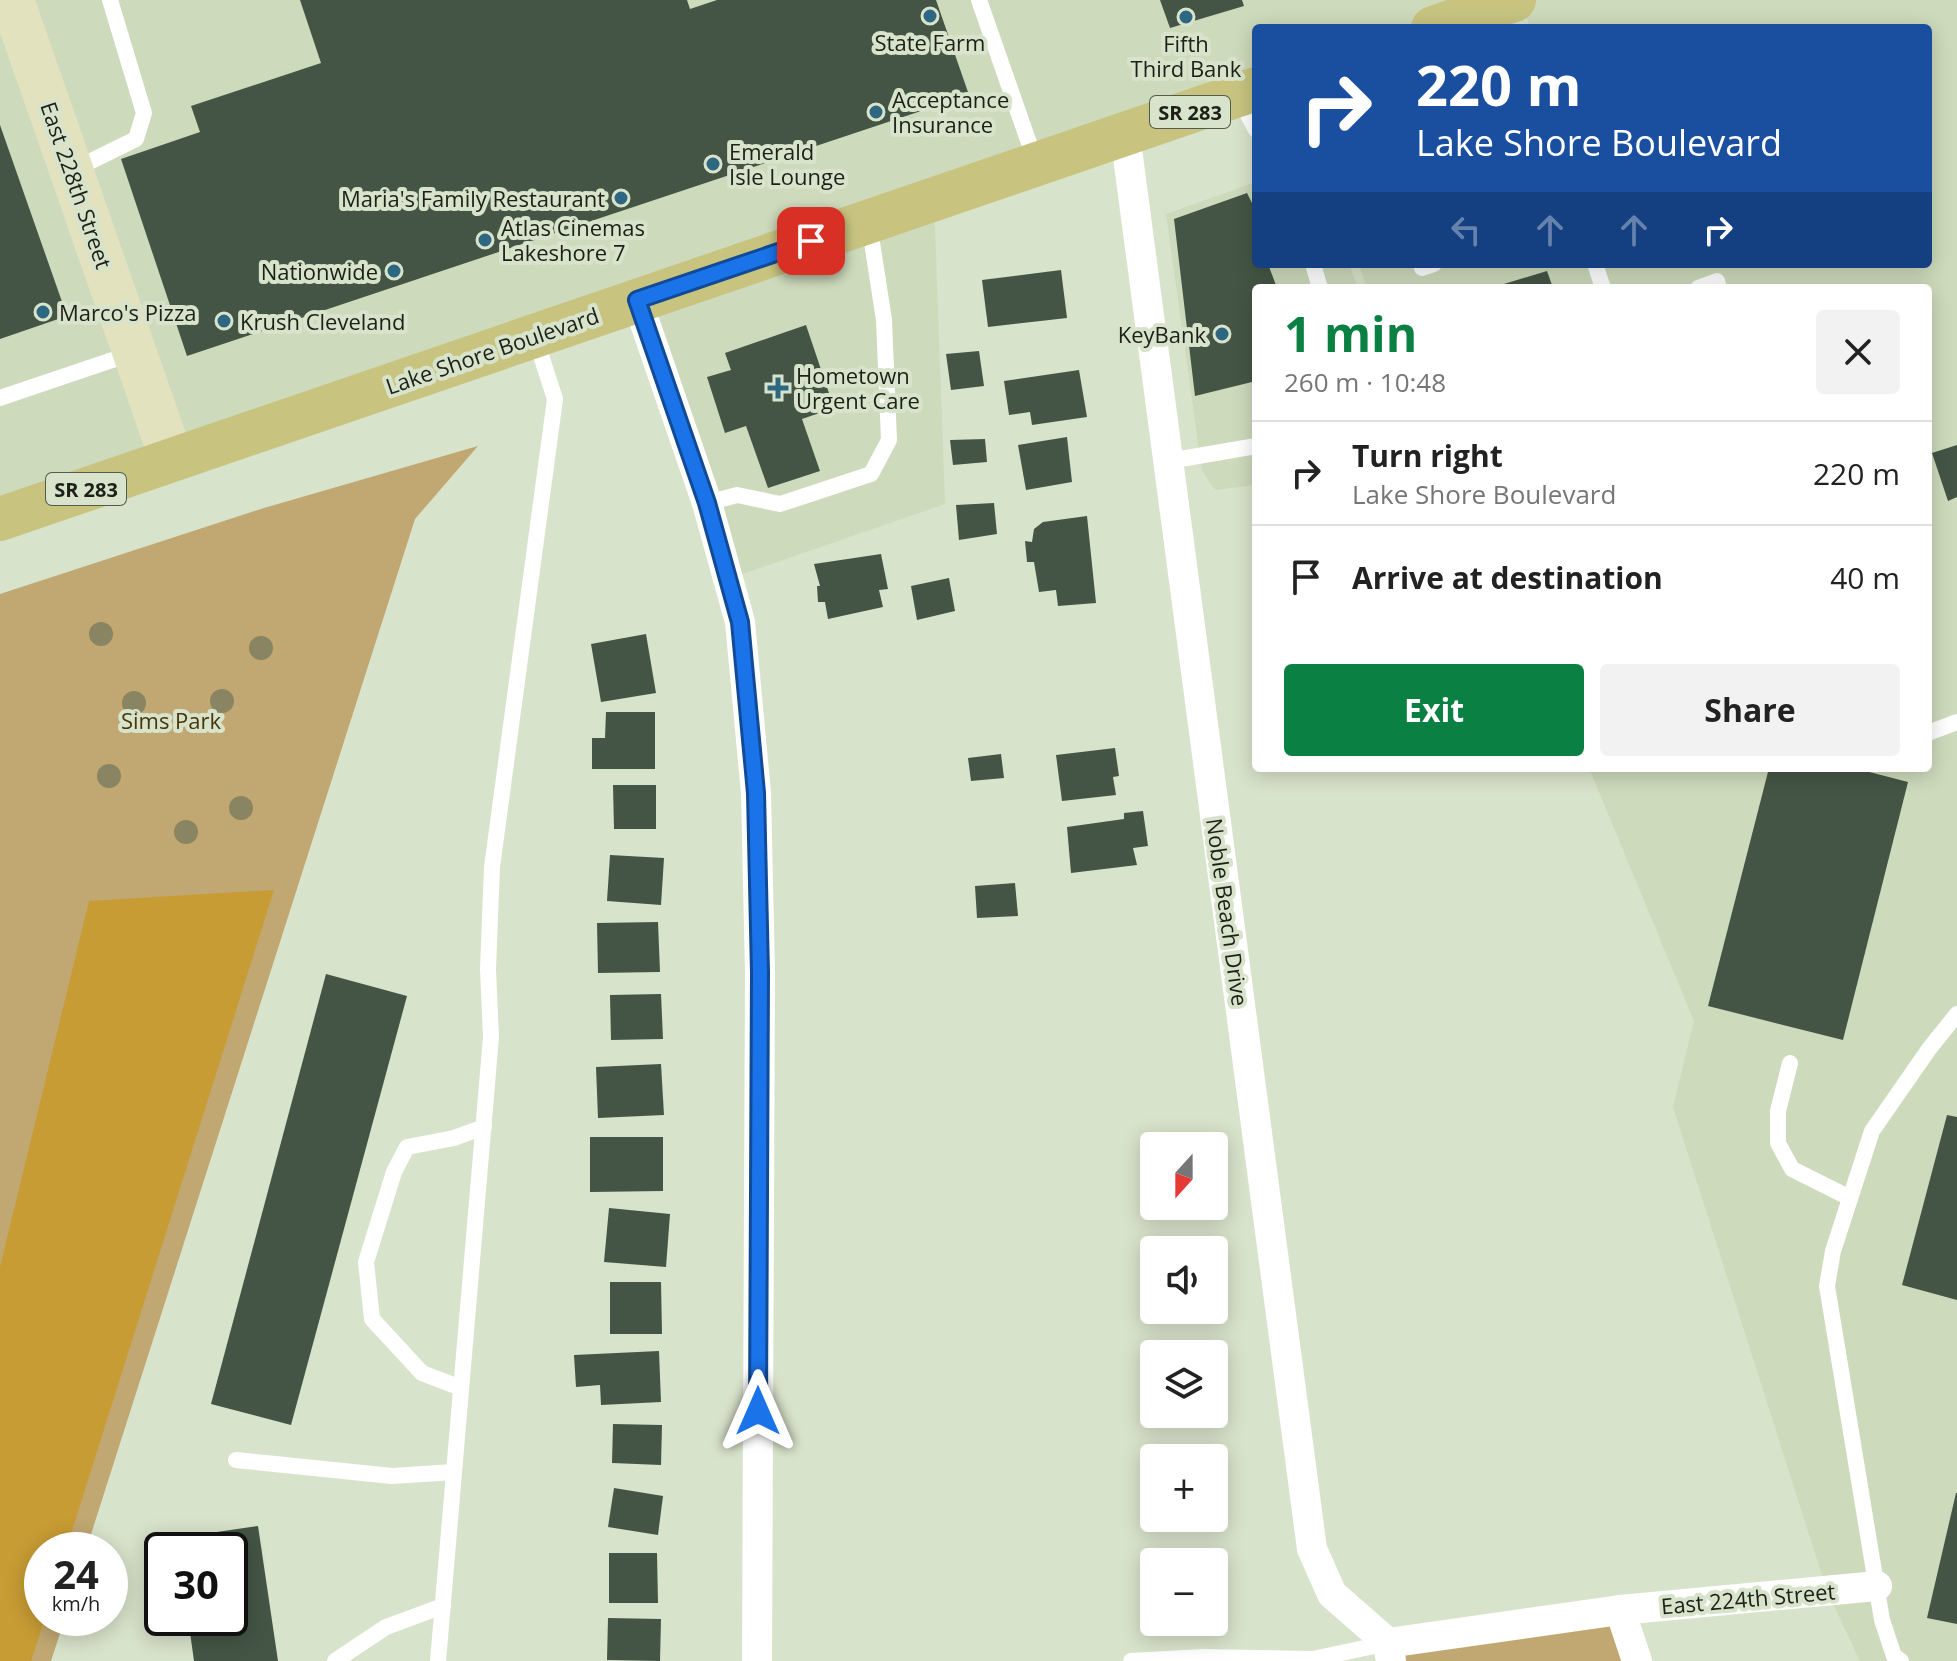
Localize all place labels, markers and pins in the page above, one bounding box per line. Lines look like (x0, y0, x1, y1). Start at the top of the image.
marker: State Farm (921, 7, 939, 25)
marker: Fifth Third Bank (1177, 8, 1195, 26)
place label: State Farm (875, 27, 985, 57)
place label: Fifth Third Bank (1131, 28, 1242, 83)
place label: Acceptance Insurance (892, 84, 1009, 139)
marker: Acceptance Insurance (867, 103, 885, 121)
place label: Emerald Isle Lounge (729, 136, 845, 191)
marker: Emerald Isle Lounge (704, 155, 722, 173)
place label: Maria's Family Restaurant (341, 183, 605, 213)
marker: Maria's Family Restaurant (612, 189, 630, 207)
pin (777, 207, 845, 275)
place label: Atlas Cinemas Lakeshore 7 (501, 212, 645, 267)
marker: Atlas Cinemas Lakeshore 7 (476, 231, 494, 249)
place label: Nationwide (261, 256, 378, 286)
marker: Nationwide (385, 262, 403, 280)
place label: Marco's Pizza (59, 297, 196, 327)
marker: Marco's Pizza (34, 303, 52, 321)
place label: Krush Cleveland (240, 306, 405, 336)
marker: Krush Cleveland (215, 312, 233, 330)
place label: KeyBank (1118, 319, 1206, 349)
marker: KeyBank (1213, 325, 1231, 343)
place label: Hometown Urgent Care (796, 360, 920, 415)
marker: Hometown Urgent Care (767, 377, 789, 399)

